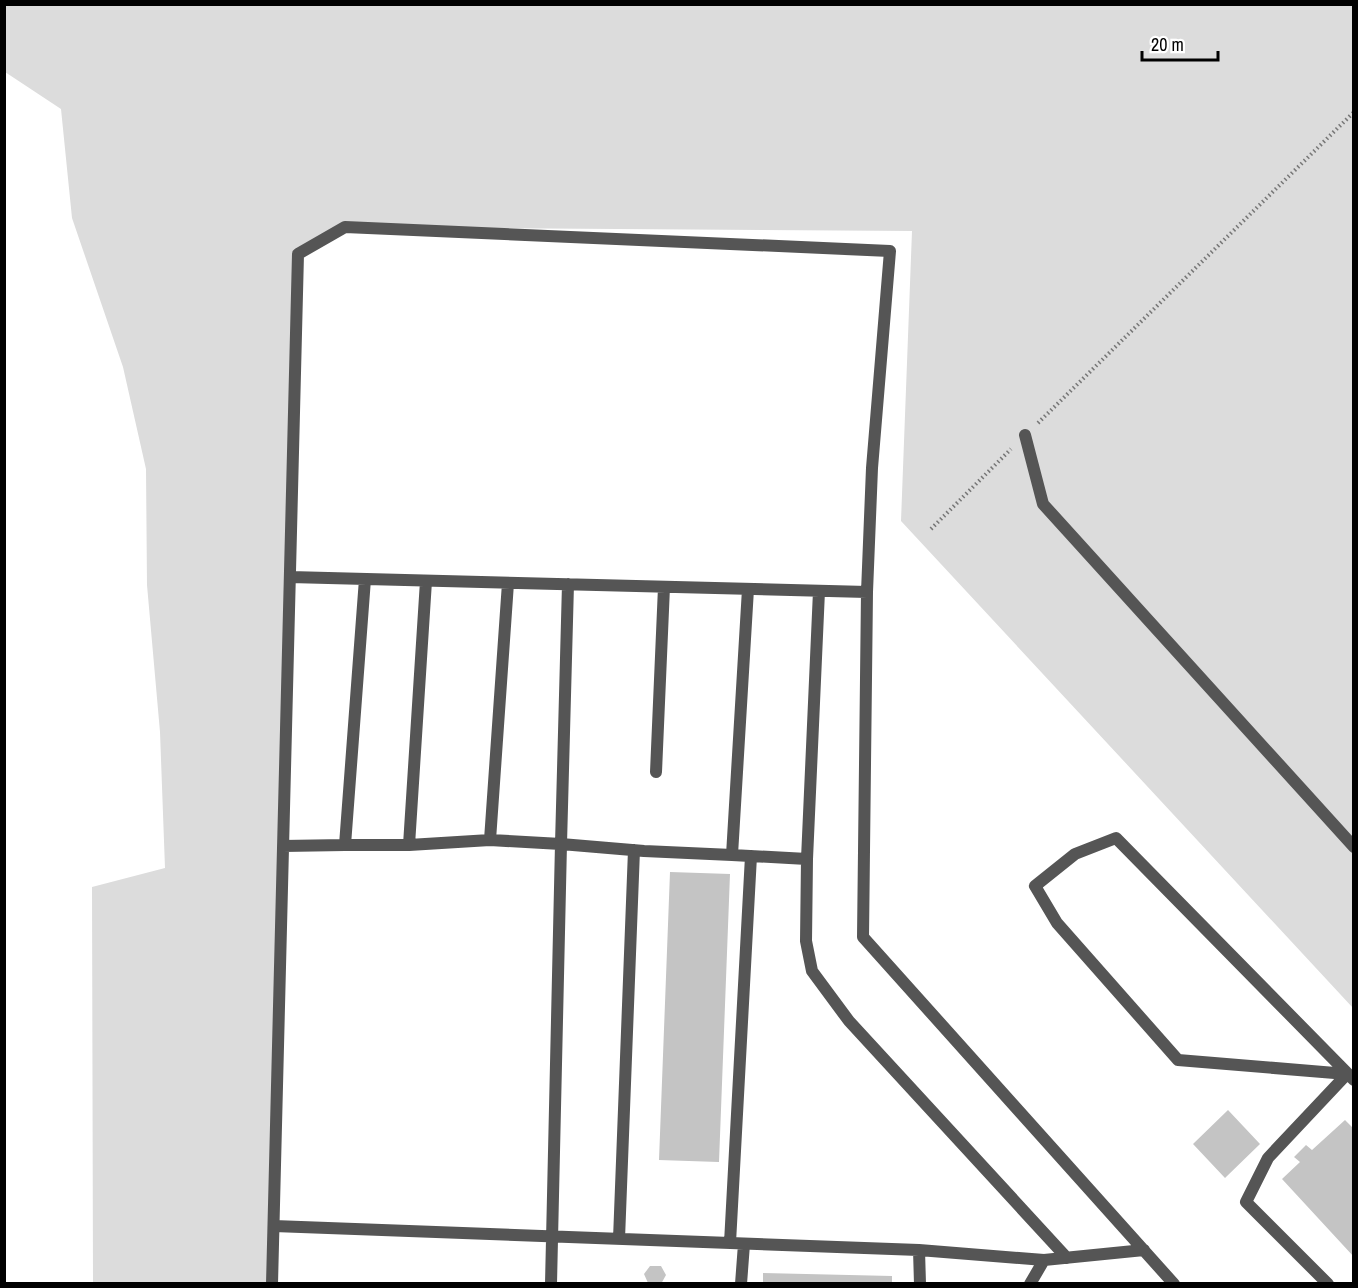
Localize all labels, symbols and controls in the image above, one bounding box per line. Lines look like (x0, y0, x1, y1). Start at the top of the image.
scale bar (1142, 24, 1218, 62)
text: 20 m (1151, 32, 1184, 57)

